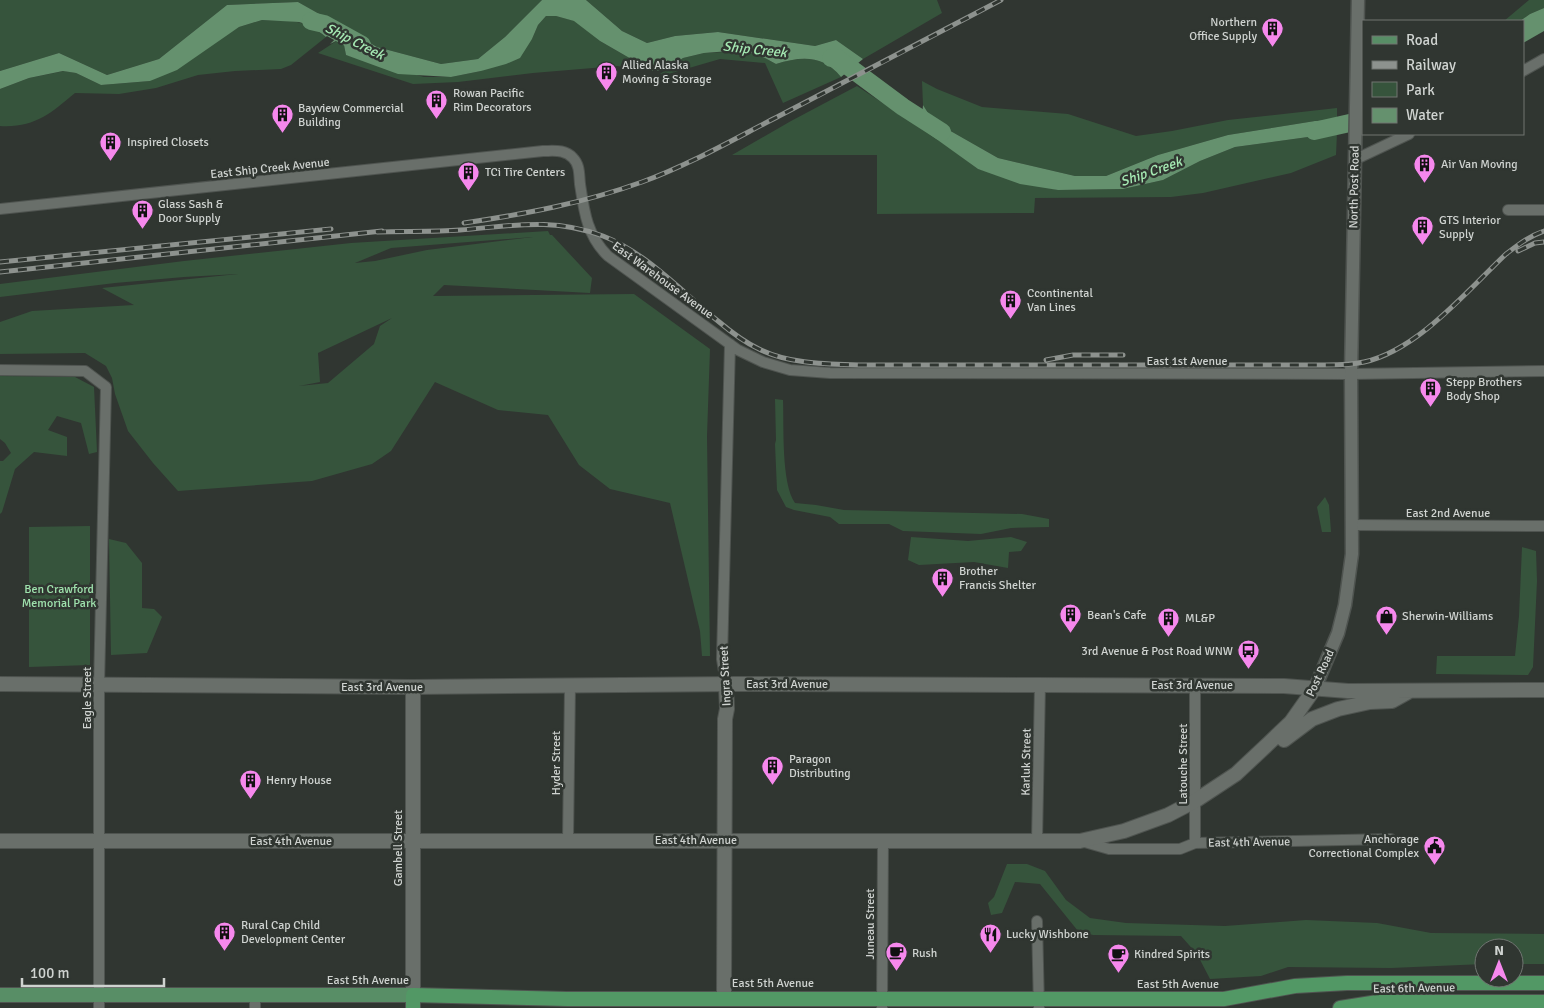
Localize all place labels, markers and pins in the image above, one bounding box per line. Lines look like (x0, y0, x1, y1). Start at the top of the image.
place label: Northern Office Supply (1189, 15, 1257, 44)
building icon: Northern Office Supply (1261, 17, 1285, 48)
place label: Allied Alaska Moving & Storage (622, 58, 712, 87)
building icon: Allied Alaska Moving & Storage (594, 60, 618, 91)
place label: Rowan Pacific Rim Decorators (453, 86, 532, 115)
building icon: Rowan Pacific Rim Decorators (425, 88, 449, 119)
place label: Bayview Commercial Building (298, 101, 404, 130)
building icon: Bayview Commercial Building (270, 103, 294, 134)
building icon: Inspired Closets (99, 130, 123, 161)
place label: Inspired Closets (127, 135, 209, 150)
building icon: Air Van Moving (1413, 152, 1437, 183)
place label: Air Van Moving (1441, 157, 1518, 172)
building icon: TCi Tire Centers (457, 160, 481, 191)
place label: TCi Tire Centers (485, 165, 565, 180)
place label: Glass Sash & Door Supply (158, 197, 224, 226)
building icon: Glass Sash & Door Supply (130, 199, 154, 230)
place label: GTS Interior Supply (1439, 213, 1501, 242)
building icon: GTS Interior Supply (1411, 215, 1435, 246)
place label: Ccontinental Van Lines (1027, 286, 1093, 315)
building icon: Ccontinental Van Lines (999, 288, 1023, 319)
place label: Stepp Brothers Body Shop (1446, 375, 1522, 404)
building icon: Stepp Brothers Body Shop (1418, 377, 1442, 408)
place label: Brother Francis Shelter (959, 564, 1036, 593)
building icon: Brother Francis Shelter (931, 566, 955, 597)
building icon: Bean's Cafe (1059, 603, 1083, 634)
shop icon: Sherwin-Williams (1374, 604, 1398, 635)
building icon: ML&P (1157, 606, 1181, 637)
place label: Bean's Cafe (1087, 608, 1146, 623)
place label: Sherwin-Williams (1402, 609, 1493, 624)
place label: ML&P (1185, 611, 1215, 626)
bus stop icon: 3rd Avenue & Post Road WNW (1237, 639, 1261, 670)
place label: 3rd Avenue & Post Road WNW (1081, 644, 1233, 659)
place label: Paragon Distributing (789, 752, 851, 781)
building icon: Paragon Distributing (761, 754, 785, 785)
building icon: Henry House (238, 768, 262, 799)
place label: Henry House (266, 773, 332, 788)
place label: Anchorage Correctional Complex (1309, 832, 1419, 861)
public building icon: Anchorage Correctional Complex (1423, 834, 1447, 865)
place label: Rural Cap Child Development Center (241, 918, 346, 947)
building icon: Rural Cap Child Development Center (213, 920, 237, 951)
restaurant icon: Lucky Wishbone (978, 922, 1002, 953)
place label: Lucky Wishbone (1006, 927, 1089, 942)
cafe icon: Rush (884, 941, 908, 972)
cafe icon: Kindred Spirits (1106, 942, 1130, 973)
place label: Rush (912, 946, 937, 961)
place label: Kindred Spirits (1134, 947, 1210, 962)

